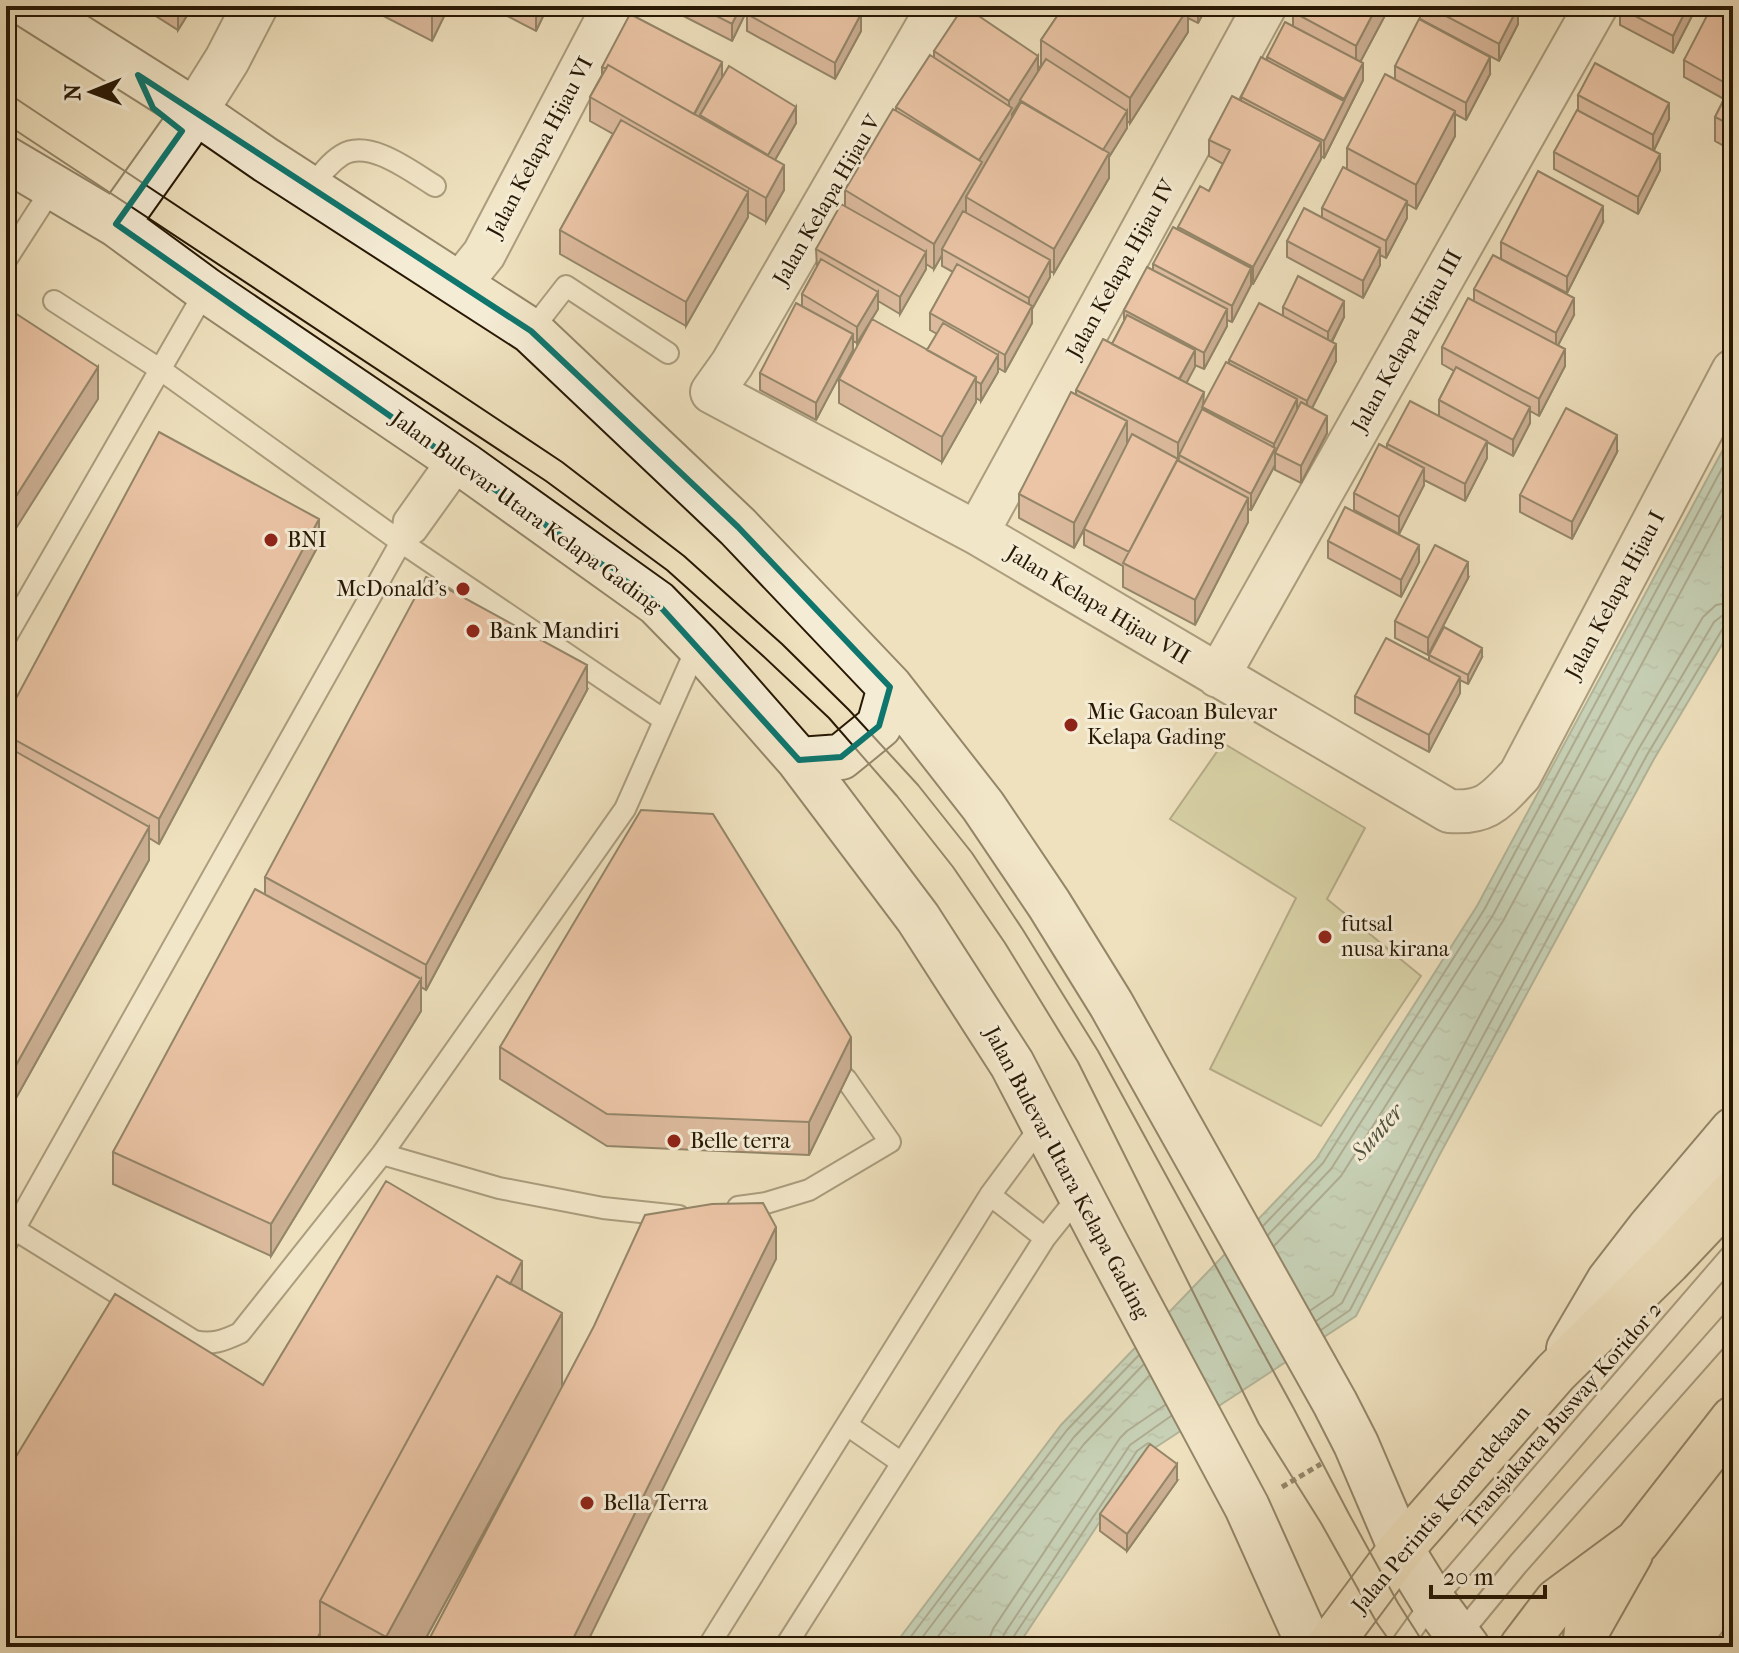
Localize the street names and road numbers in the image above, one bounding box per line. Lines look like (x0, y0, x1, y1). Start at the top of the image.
street label: Jalan Kelapa Hijau VI (480, 52, 599, 244)
street label: Jalan Kelapa Hijau V (767, 110, 887, 292)
street label: Jalan Kelapa Hijau IV (1060, 174, 1181, 365)
street label: Jalan Kelapa Hijau III (1345, 245, 1468, 438)
street label: Jalan Bulevar Utara Kelapa Gading (384, 404, 666, 619)
street label: Jalan Kelapa Hijau I (1559, 506, 1670, 685)
street label: Jalan Kelapa Hijau VII (1000, 539, 1195, 670)
street label: Jalan Bulevar Utara Kelapa Gading (978, 1020, 1156, 1324)
street label: Transjakarta Busway Koridor 2 (1457, 1297, 1667, 1533)
street label: Jalan Perintis Kemerdekaan (1345, 1400, 1536, 1620)

